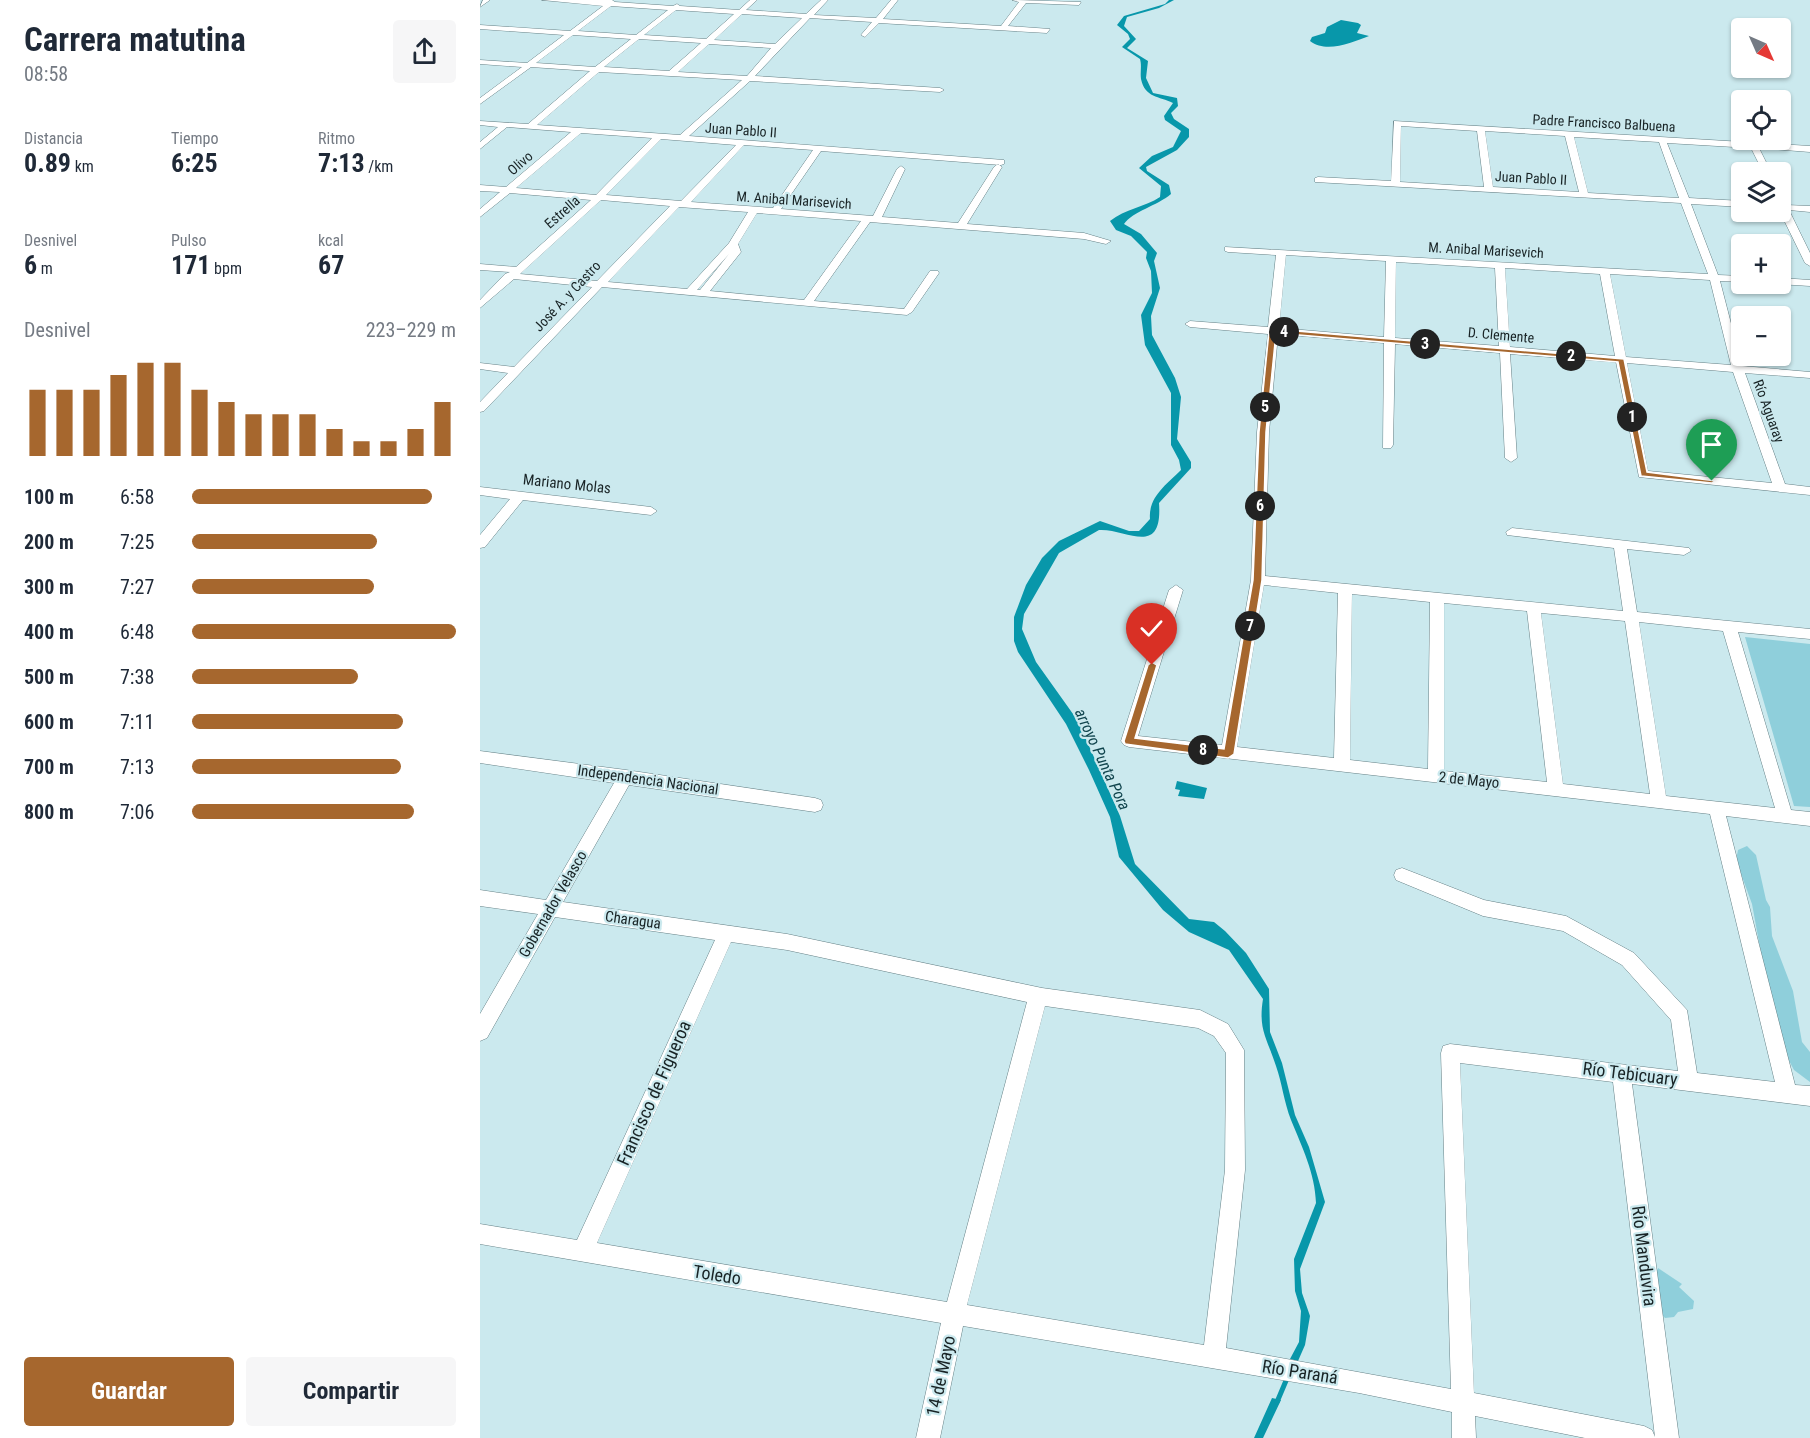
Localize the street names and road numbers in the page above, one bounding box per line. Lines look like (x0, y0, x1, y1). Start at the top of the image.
street label: Padre Francisco Balbuena (1532, 111, 1676, 135)
street label: Juan Pablo II (705, 120, 777, 140)
street label: Olivo (504, 148, 536, 178)
street label: Juan Pablo II (1495, 168, 1567, 188)
street label: M. Anibal Marisevich (736, 188, 852, 212)
street label: Estrella (541, 192, 583, 232)
street label: M. Anibal Marisevich (1428, 239, 1544, 261)
street label: José A. y Castro (530, 258, 604, 334)
street label: D. Clemente (1467, 324, 1535, 346)
street label: Río Aguaray (1750, 377, 1788, 445)
street label: Mariano Molas (522, 470, 612, 498)
street label: Independencia Nacional (576, 761, 720, 799)
street label: 2 de Mayo (1438, 768, 1500, 792)
street label: Gobernador Velasco (515, 848, 591, 960)
street label: Charagua (604, 907, 662, 933)
street label: Francisco de Figueroa (612, 1017, 695, 1168)
street label: Río Tebicuary (1581, 1057, 1679, 1090)
street label: Río Manduvira (1628, 1204, 1661, 1307)
street label: Toledo (692, 1260, 742, 1289)
street label: 14 de Mayo (922, 1334, 959, 1418)
street label: Río Paraná (1261, 1355, 1340, 1388)

